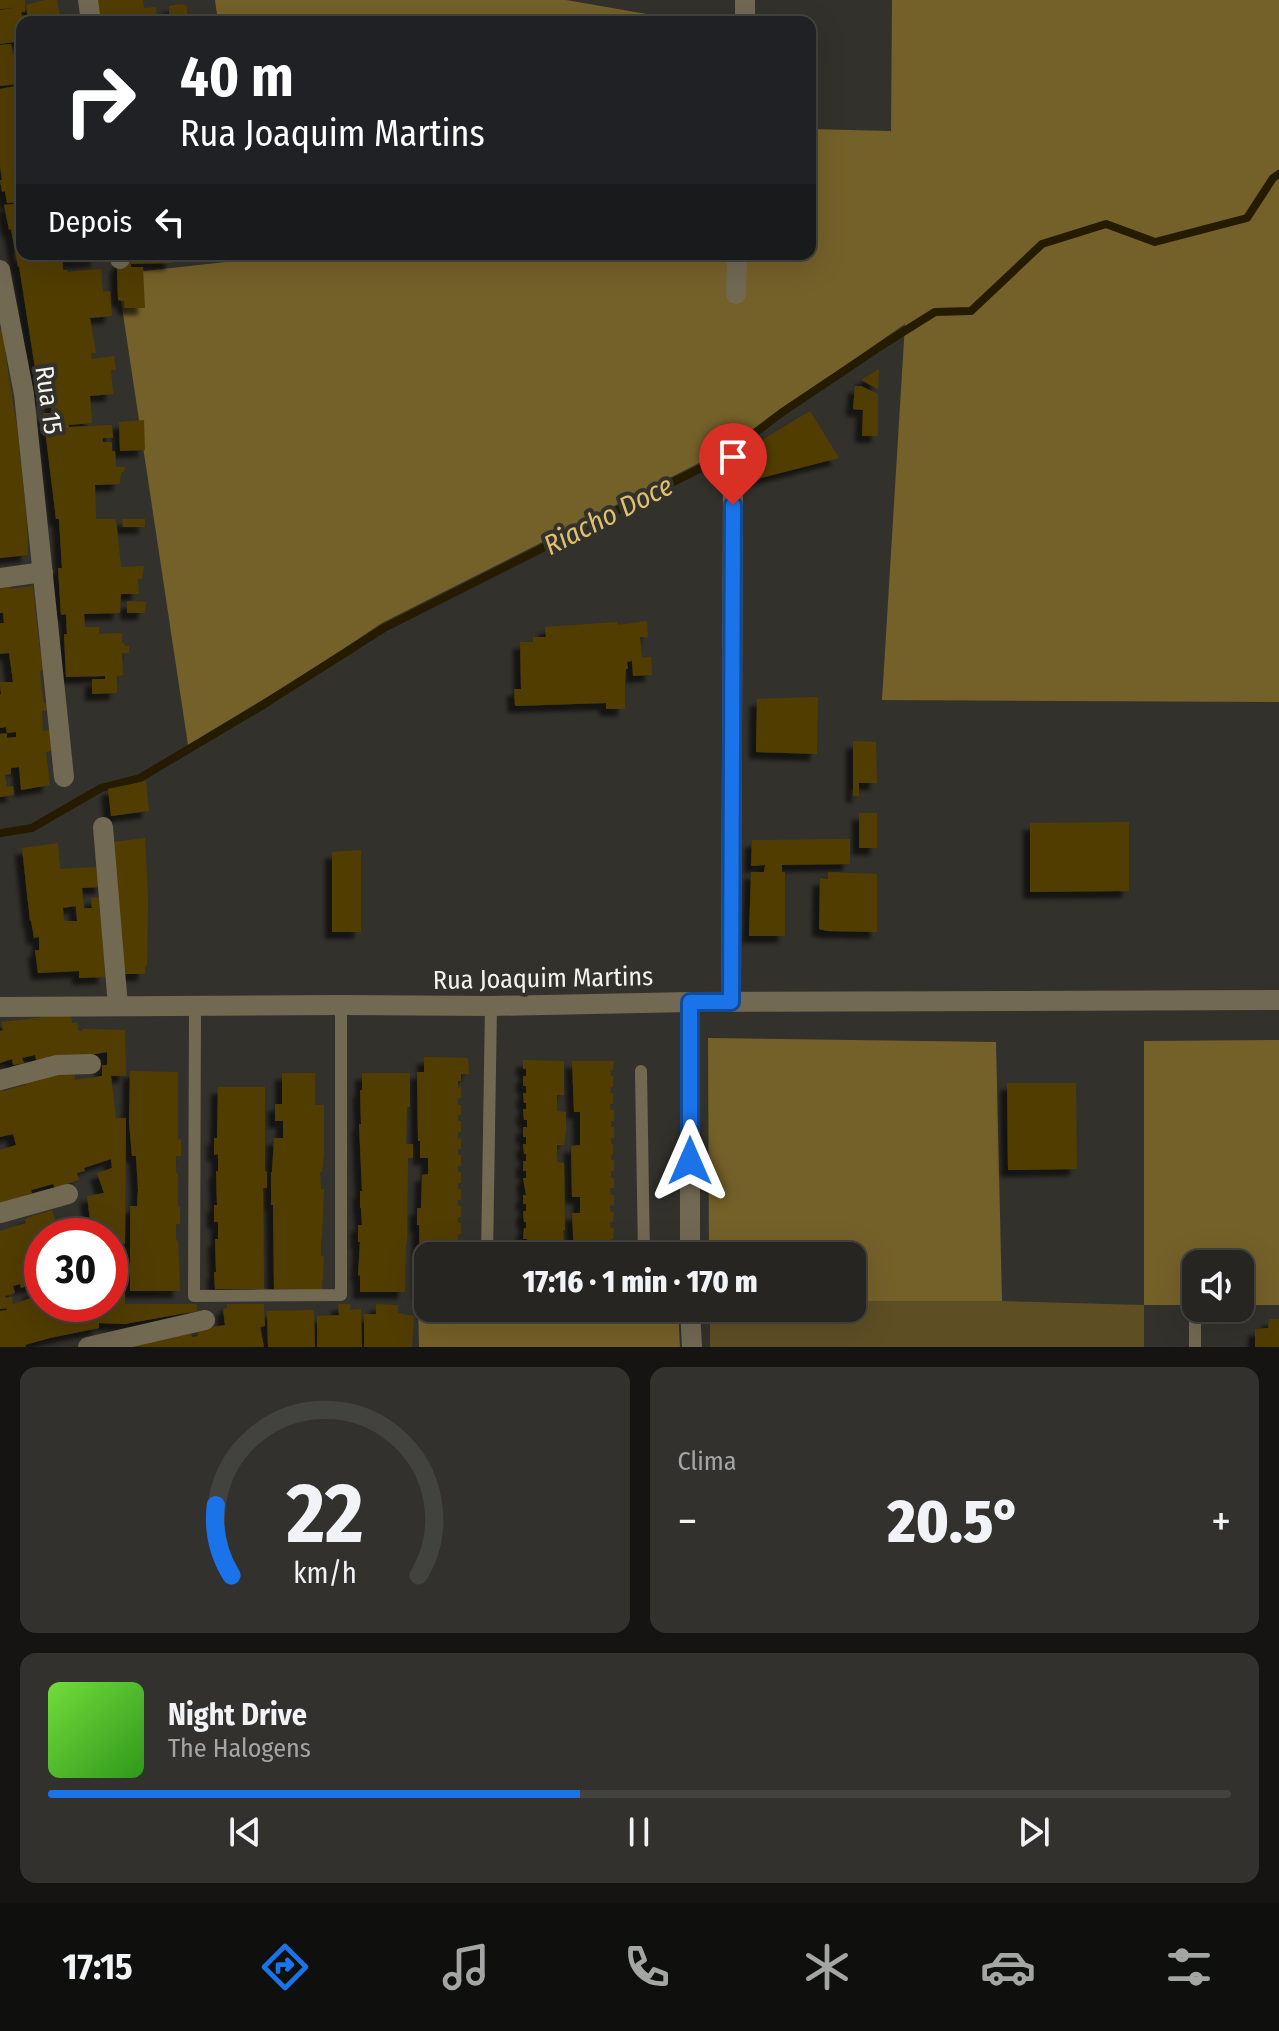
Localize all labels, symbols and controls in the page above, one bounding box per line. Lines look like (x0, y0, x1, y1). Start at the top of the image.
text: 40 m (180, 44, 294, 111)
icon: right (48, 48, 152, 152)
text: Rua Joaquim Martins (180, 112, 485, 156)
icon: left (148, 200, 192, 244)
text: Depois (48, 204, 132, 240)
street label: Rua 15 (28, 364, 69, 436)
pin (699, 423, 767, 505)
icon: arrive (711, 435, 755, 479)
water label: Riacho Doce (538, 469, 678, 562)
street label: Rua Joaquim Martins (433, 961, 653, 996)
position arrow (648, 1119, 732, 1203)
speed limit sign: 30 (24, 1218, 128, 1322)
map controls (1182, 1250, 1254, 1322)
button: sound (1182, 1250, 1254, 1322)
text: 17:16 · 1 min · 170 m (522, 1264, 758, 1300)
text: Clima (678, 1446, 737, 1477)
text: 22 (285, 1464, 363, 1564)
text: 20.5° (887, 1486, 1021, 1558)
text: − (678, 1495, 697, 1548)
text: + (1211, 1495, 1231, 1548)
text: km/h (293, 1556, 357, 1591)
text: Night Drive (168, 1697, 307, 1733)
text: The Halogens (168, 1733, 311, 1764)
icon: previous (223, 1810, 267, 1854)
icon: pause (617, 1810, 661, 1854)
icon: next (1012, 1810, 1056, 1854)
icon: directions (257, 1939, 313, 1995)
icon: music (438, 1939, 494, 1995)
icon: phone (619, 1939, 675, 1995)
icon: climate (799, 1939, 855, 1995)
icon: car (980, 1939, 1036, 1995)
icon: filters (1161, 1939, 1217, 1995)
text: 17:15 (62, 1945, 133, 1989)

